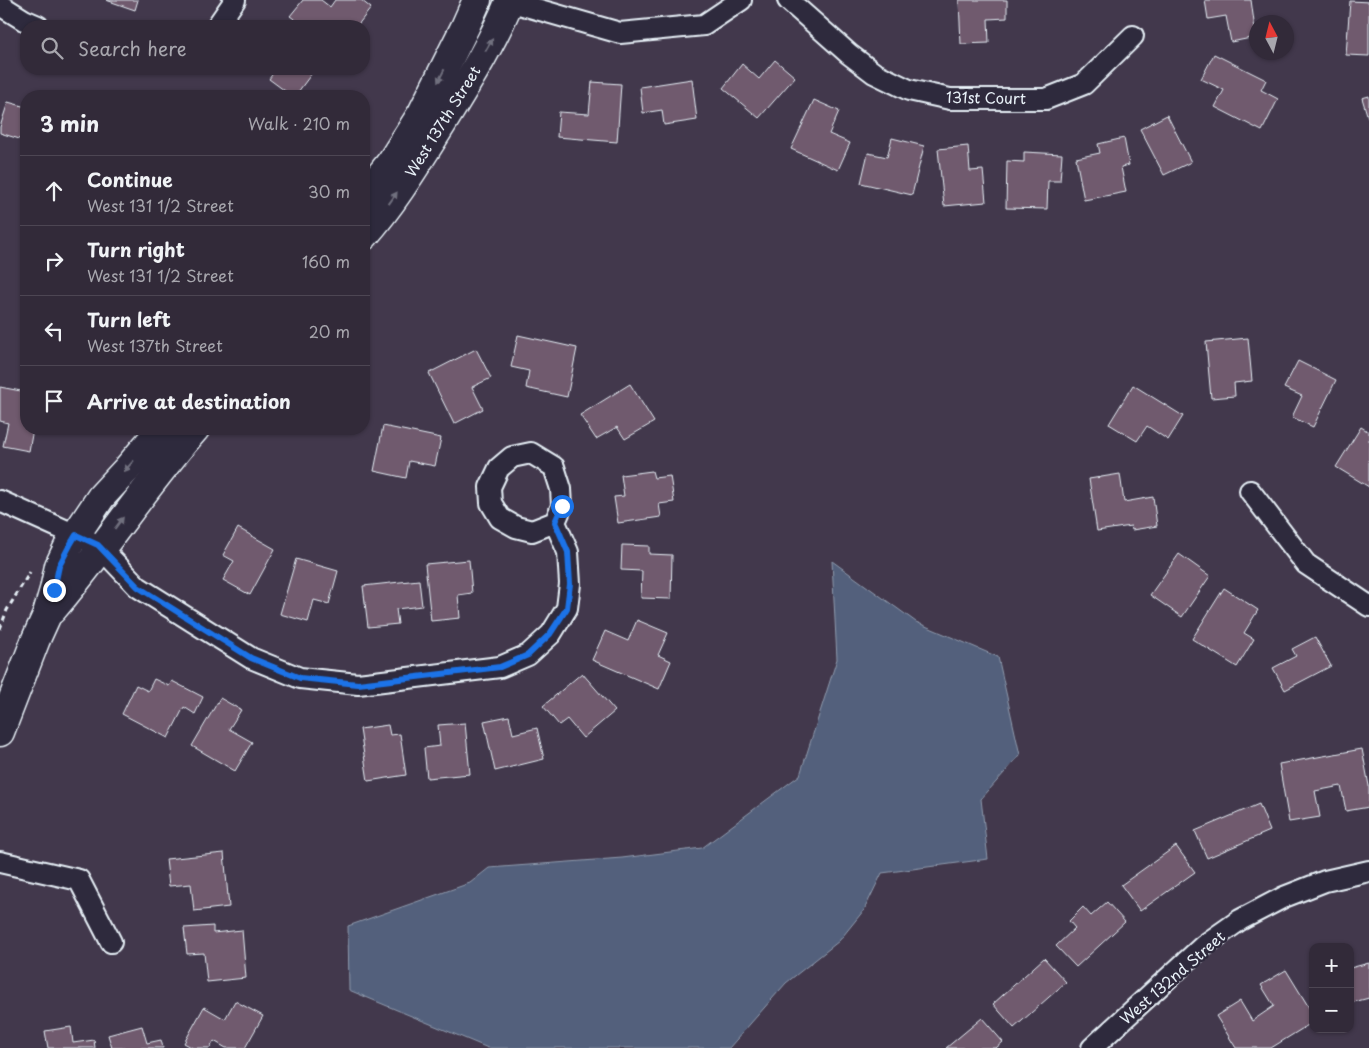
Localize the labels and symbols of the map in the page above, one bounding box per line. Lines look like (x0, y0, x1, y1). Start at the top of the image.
north arrow (1249, 15, 1294, 60)
one-way arrow (484, 39, 493, 52)
street label: West 137th Street (398, 61, 486, 181)
one-way arrow (437, 68, 445, 83)
street label: 131st Court (946, 85, 1026, 109)
one-way arrow (388, 191, 398, 205)
one-way arrow (124, 459, 135, 472)
route start (551, 495, 574, 518)
one-way arrow (114, 517, 125, 530)
route end (43, 579, 66, 602)
street label: West 132nd Street (1114, 925, 1230, 1029)

